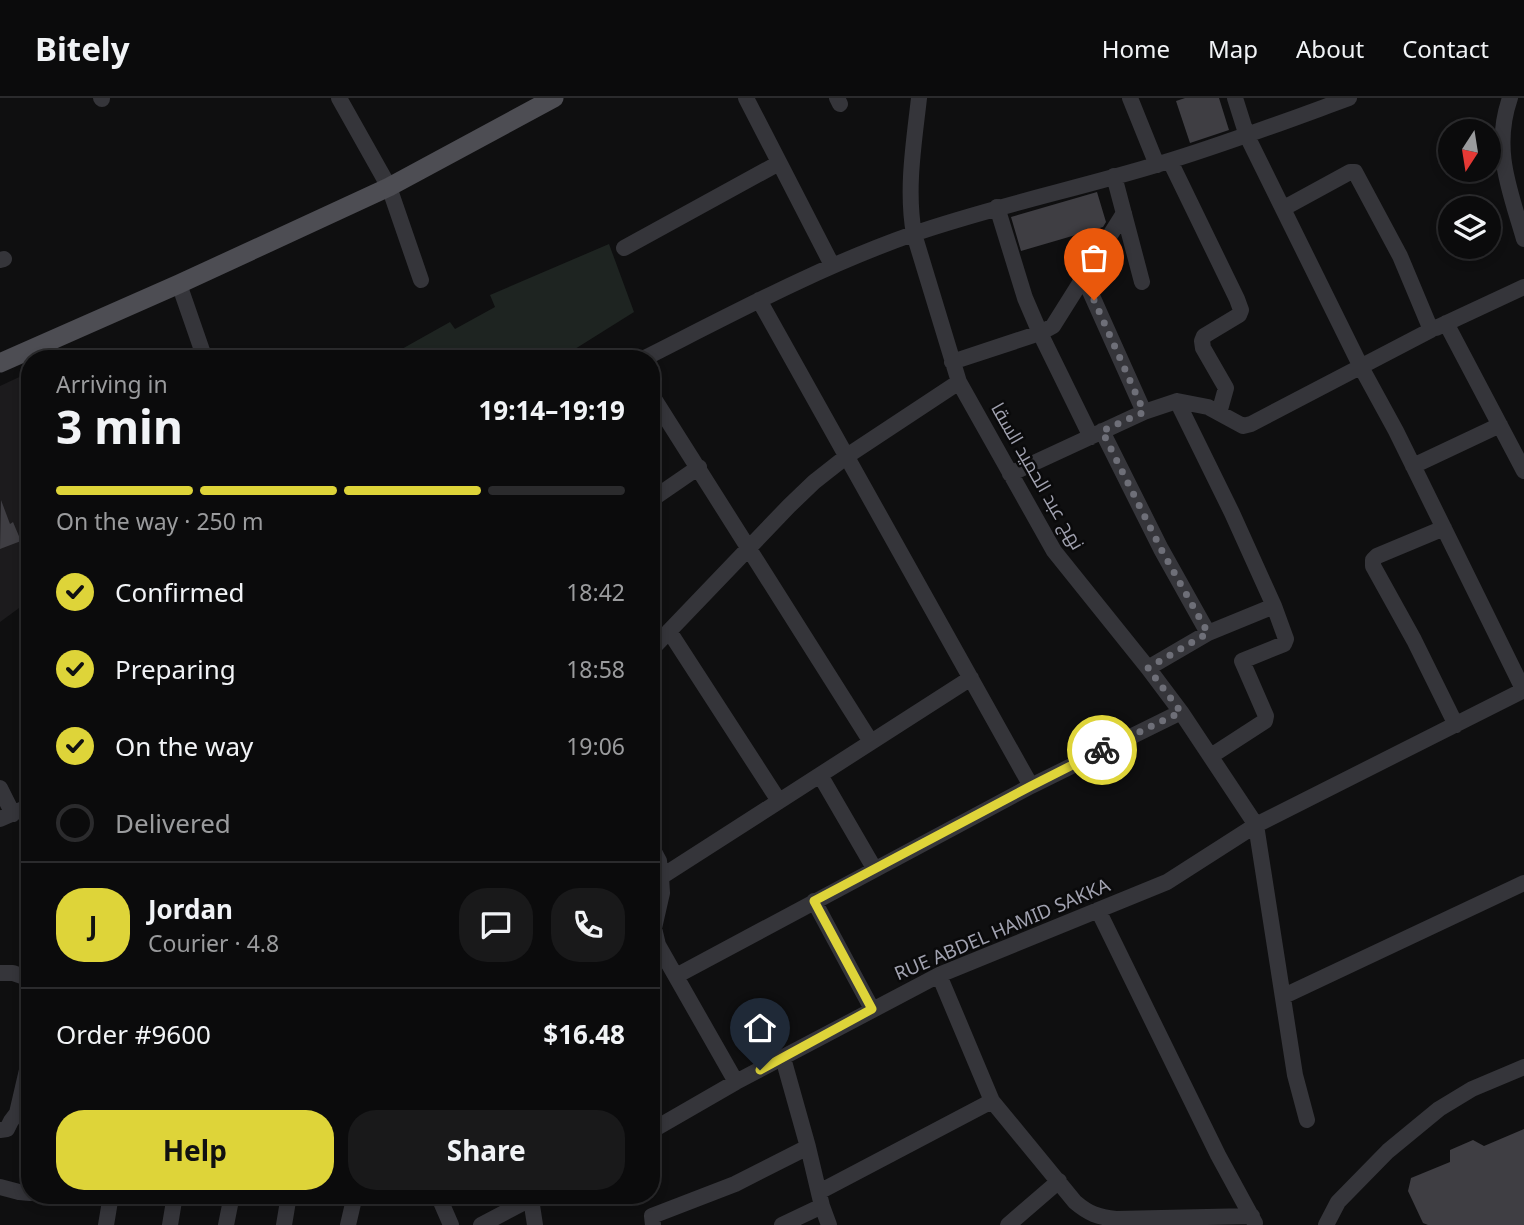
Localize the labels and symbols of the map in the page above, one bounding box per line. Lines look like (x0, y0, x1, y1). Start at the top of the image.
north arrow (1438, 119, 1502, 182)
pin (1064, 228, 1124, 300)
street label: نهج عبد الحميد السقا (984, 398, 1091, 555)
courier (1067, 715, 1137, 785)
street label: RUE ABDEL HAMID SAKKA (890, 871, 1115, 986)
pin (730, 998, 790, 1070)

